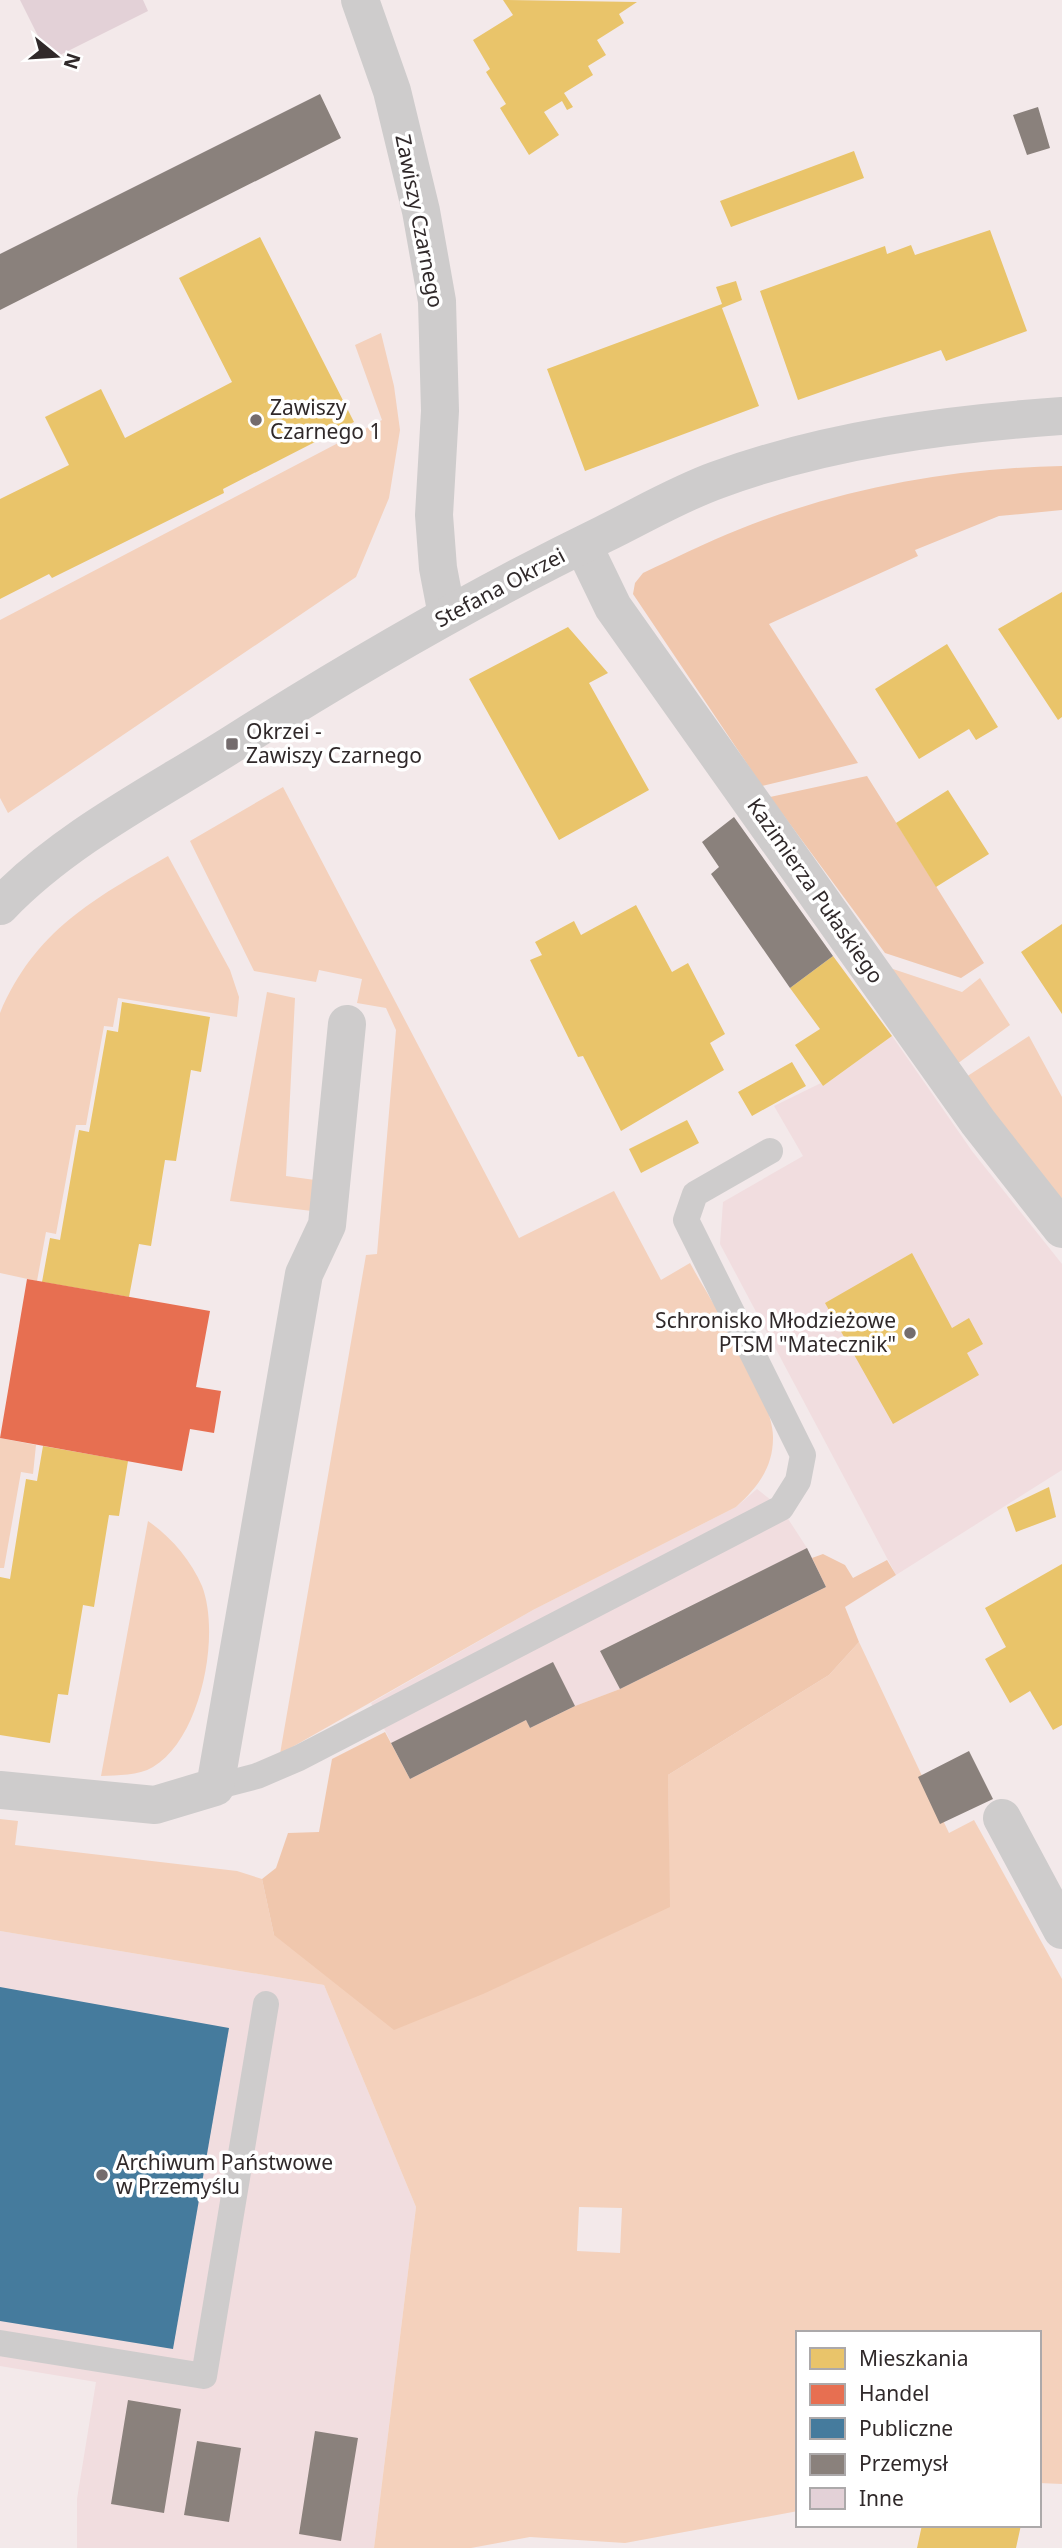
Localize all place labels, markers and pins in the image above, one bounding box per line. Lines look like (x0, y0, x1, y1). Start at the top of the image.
place label: Zawiszy Czarnego 1 (270, 393, 382, 445)
marker: Zawiszy Czarnego 1 (248, 412, 264, 428)
place label: Okrzei - Zawiszy Czarnego (246, 717, 422, 769)
marker: Okrzei - Zawiszy Czarnego (224, 736, 240, 752)
place label: Schronisko Młodzieżowe PTSM "Matecznik" (655, 1306, 896, 1358)
marker: Schronisko Młodzieżowe PTSM "Matecznik" (902, 1325, 918, 1341)
place label: Archiwum Państwowe w Przemyślu (116, 2148, 333, 2200)
marker: Archiwum Państwowe w Przemyślu (94, 2167, 110, 2183)

